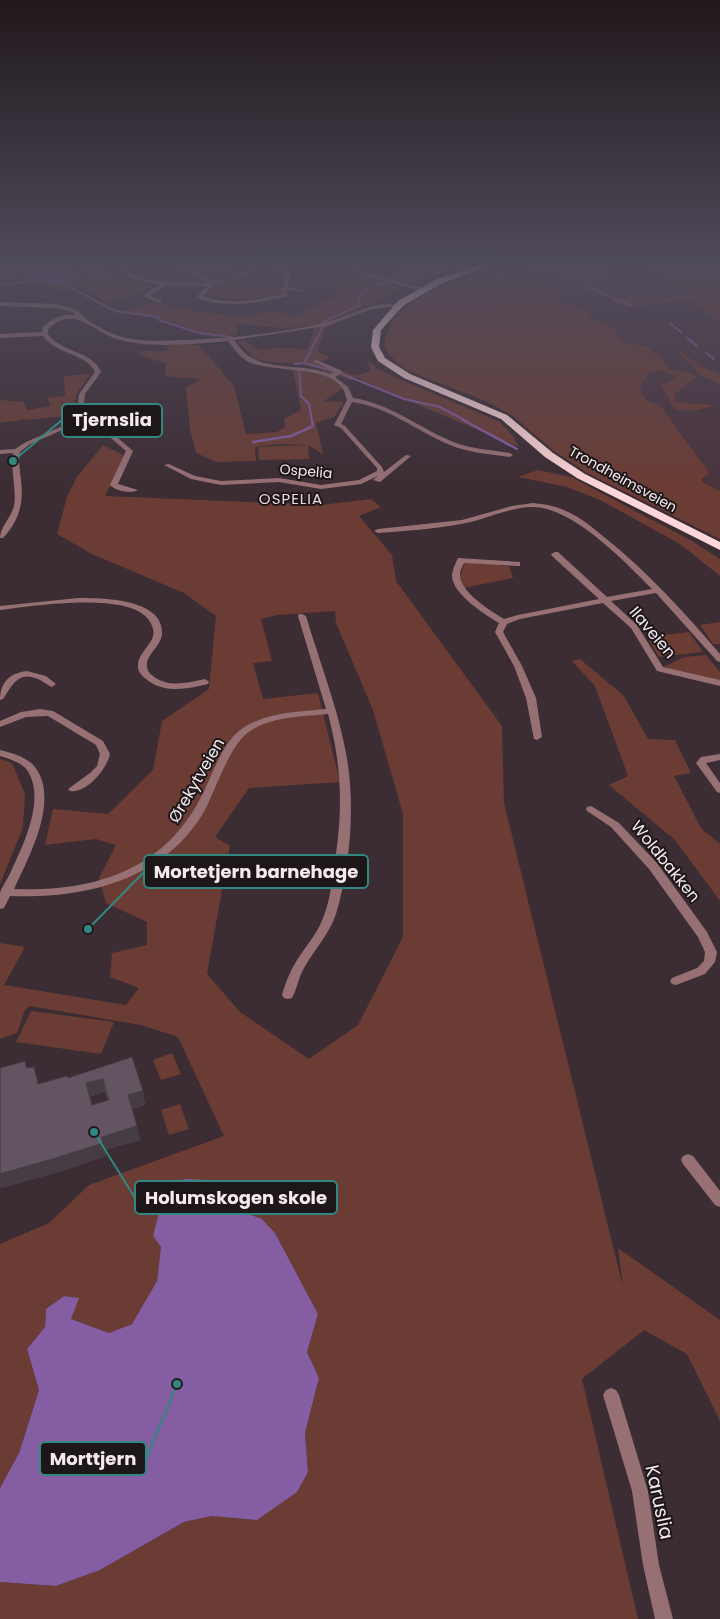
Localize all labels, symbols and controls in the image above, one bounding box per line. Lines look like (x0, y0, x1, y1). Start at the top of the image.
callout: Tjernslia (62, 404, 162, 437)
text: Tjernslia (72, 407, 152, 432)
street label: Trondheimsveien (565, 441, 681, 517)
street label: Ospelia (279, 459, 333, 483)
district label: OSPELIA (259, 488, 323, 509)
street label: Ilaveien (624, 601, 681, 663)
street label: Ørekytveien (163, 734, 230, 827)
street label: Woldbakken (626, 816, 706, 907)
callout: Mortetjern barnehage (144, 855, 368, 888)
text: Mortetjern barnehage (154, 859, 358, 884)
callout: Holumskogen skole (135, 1181, 337, 1214)
text: Holumskogen skole (145, 1185, 327, 1210)
callout: Morttjern (40, 1442, 146, 1475)
text: Morttjern (50, 1446, 136, 1471)
street label: Karuslia (638, 1462, 681, 1542)

